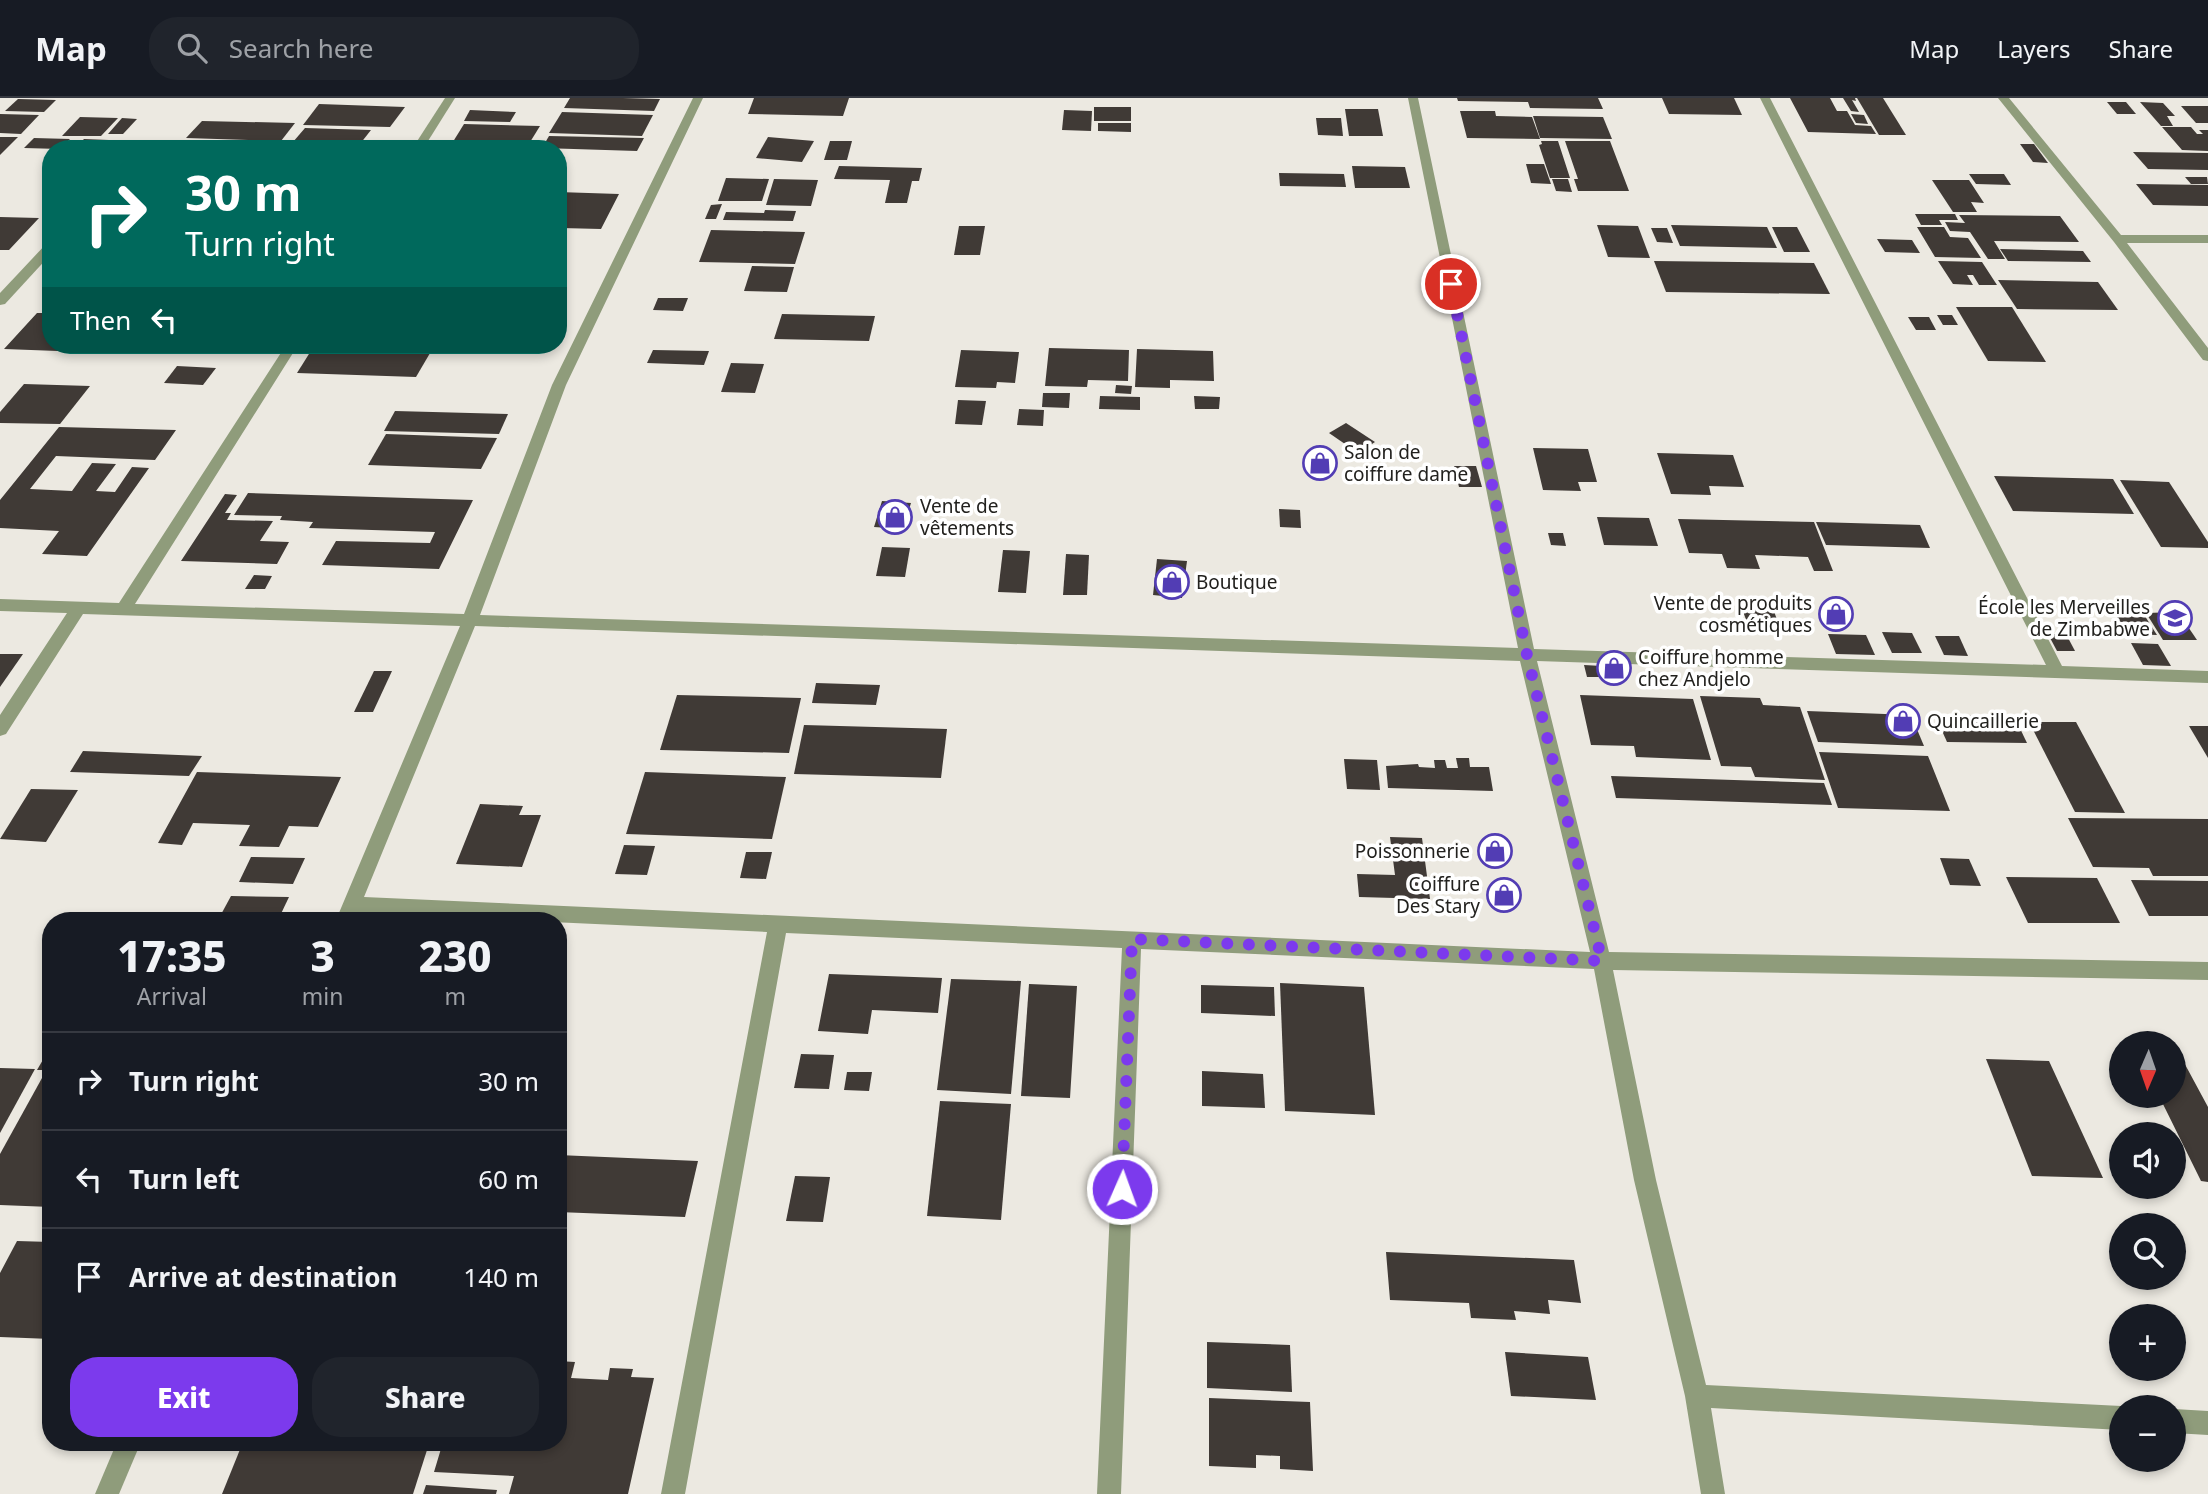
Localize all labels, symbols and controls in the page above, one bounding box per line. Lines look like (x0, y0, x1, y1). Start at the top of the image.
search box (149, 17, 639, 80)
text: Map (35, 26, 107, 71)
icon: search (173, 29, 211, 67)
text: Search here (229, 30, 373, 66)
text: Map (1909, 32, 1959, 65)
text: Layers (1997, 32, 2071, 65)
text: Share (2109, 32, 2173, 65)
text: 30 m (185, 159, 302, 225)
icon: right (70, 168, 161, 259)
text: Turn right (185, 222, 335, 265)
pin (1421, 254, 1481, 314)
icon: arrive (1432, 265, 1470, 303)
icon: left (145, 301, 183, 339)
text: Then (70, 302, 131, 338)
place label: Salon de coiffure dame (1344, 439, 1468, 487)
shop icon: Salon de coiffure dame (1301, 444, 1339, 482)
place label: Vente de vêtements (920, 493, 1014, 541)
shop icon: Vente de vêtements (876, 498, 914, 536)
shop icon: Boutique (1153, 563, 1191, 601)
place label: Boutique (1196, 569, 1278, 595)
place label: Vente de produits cosmétiques (1654, 590, 1812, 638)
place label: École les Merveilles de Zimbabwe (1978, 594, 2150, 642)
shop icon: Vente de produits cosmétiques (1817, 595, 1855, 633)
school or university icon: École les Merveilles de Zimbabwe (2156, 599, 2194, 637)
place label: Coiffure homme chez Andjelo (1638, 644, 1784, 692)
shop icon: Coiffure homme chez Andjelo (1595, 649, 1633, 687)
shop icon: Quincaillerie (1884, 702, 1922, 740)
place label: Quincaillerie (1927, 708, 2039, 734)
shop icon: Poissonnerie (1476, 832, 1514, 870)
place label: Poissonnerie (1355, 838, 1470, 864)
place label: Coiffure Des Stary (1396, 871, 1480, 919)
shop icon: Coiffure Des Stary (1485, 876, 1523, 914)
text: 17:35 (117, 927, 226, 984)
text: 3 (310, 927, 335, 984)
text: 230 (419, 927, 492, 984)
text: Arrival (137, 980, 207, 1012)
text: min (302, 980, 343, 1012)
text: m (444, 980, 466, 1012)
north arrow (2109, 1031, 2186, 1108)
map controls (2109, 1031, 2186, 1472)
icon: right (70, 1062, 108, 1100)
text: Turn right (129, 1063, 259, 1099)
text: 30 m (478, 1063, 539, 1099)
button: sound (2109, 1122, 2186, 1199)
position arrow (1085, 1152, 1159, 1226)
icon: left (70, 1160, 108, 1198)
text: Turn left (129, 1161, 240, 1197)
text: 60 m (478, 1161, 539, 1197)
button: search (2109, 1213, 2186, 1290)
icon: arrive (70, 1258, 108, 1296)
text: Arrive at destination (129, 1259, 398, 1295)
text: 140 m (463, 1259, 539, 1295)
button: + (2109, 1304, 2186, 1381)
button: Exit (70, 1357, 298, 1437)
button: Share (312, 1357, 539, 1437)
button: − (2109, 1395, 2186, 1472)

